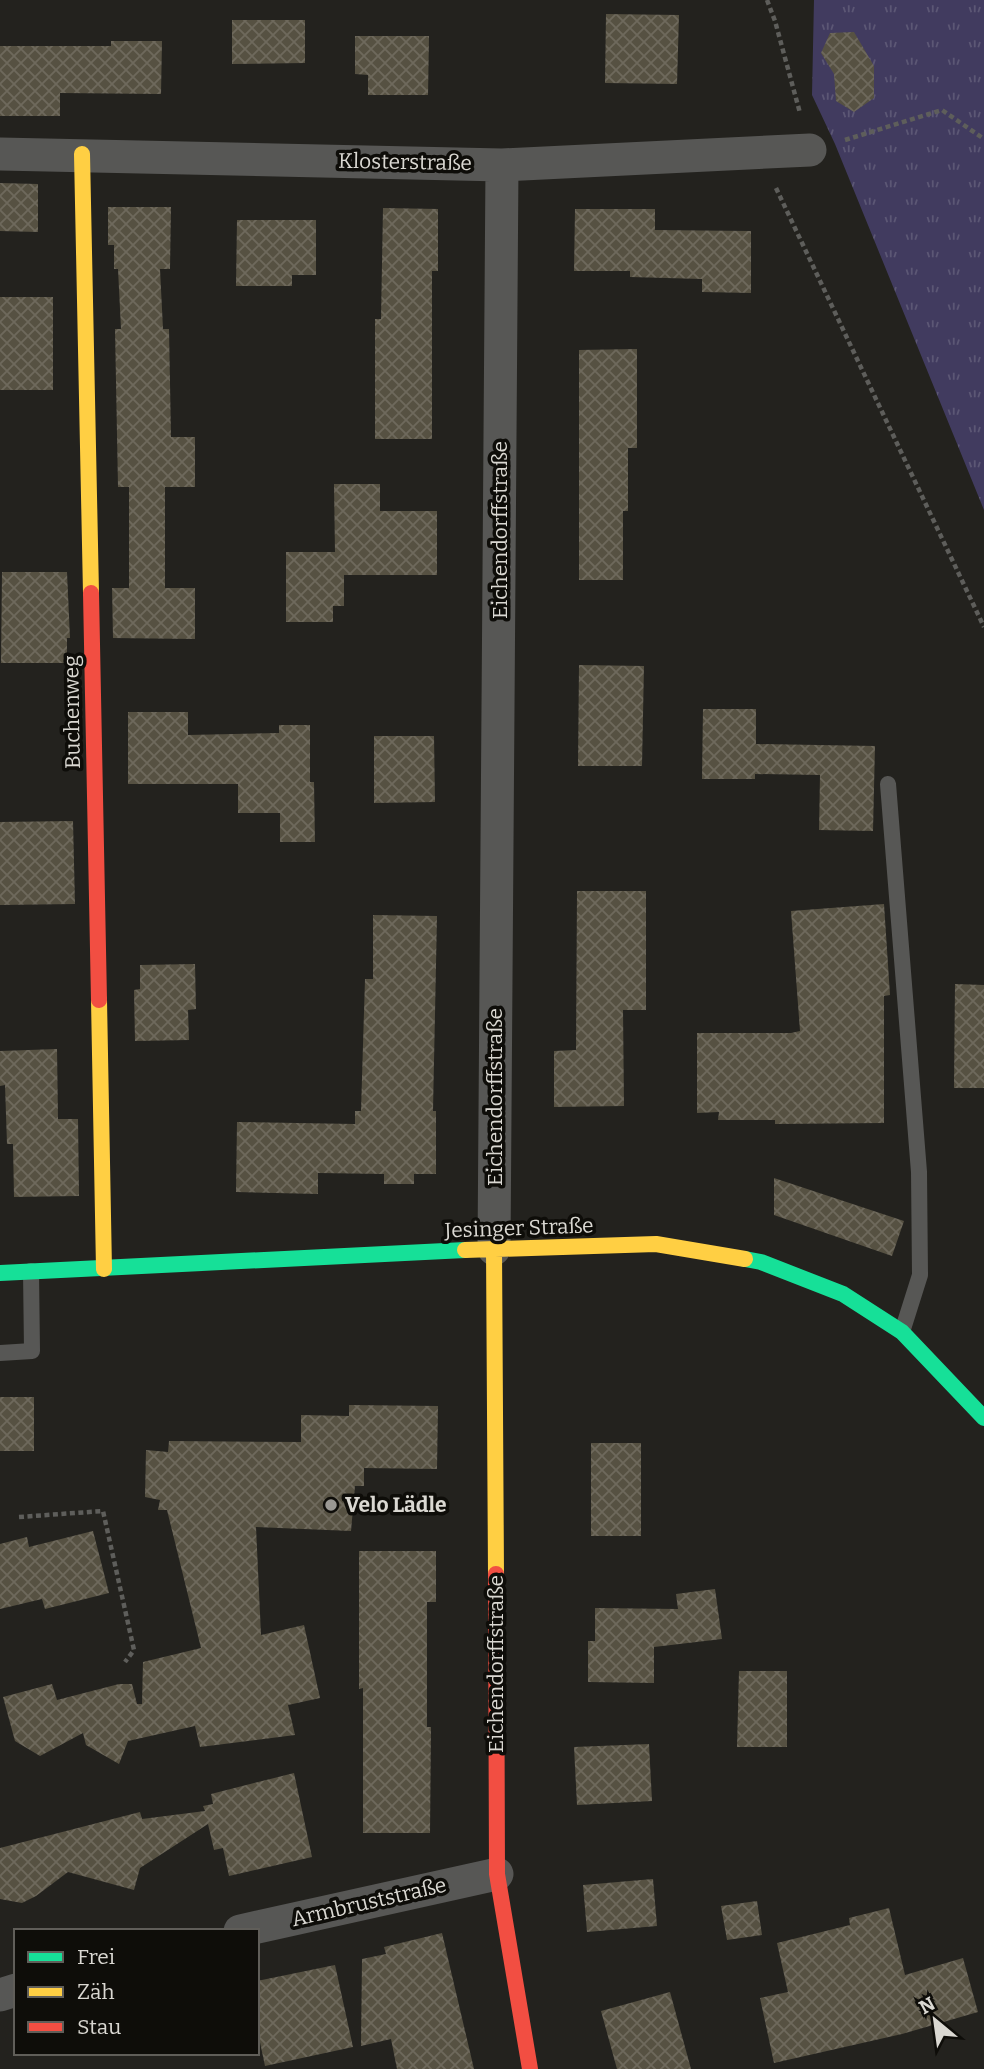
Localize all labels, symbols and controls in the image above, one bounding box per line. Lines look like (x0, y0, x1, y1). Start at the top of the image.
street label: Klosterstraße (338, 148, 472, 176)
street label: Eichendorffstraße (487, 441, 513, 619)
street label: Buchenweg (58, 655, 86, 769)
street label: Eichendorffstraße (482, 1008, 508, 1186)
street label: Jesinger Straße (443, 1212, 594, 1244)
place label: Velo Lädle (345, 1492, 447, 1518)
marker: Velo Lädle (323, 1497, 339, 1513)
street label: Eichendorffstraße (483, 1575, 509, 1753)
street label: Armbruststraße (289, 1872, 449, 1932)
legend (14, 1929, 259, 2055)
text: Frei (77, 1944, 115, 1970)
text: Zäh (77, 1979, 115, 2005)
north arrow (900, 1985, 970, 2055)
text: N (915, 1992, 939, 2019)
text: Stau (77, 2014, 121, 2040)

